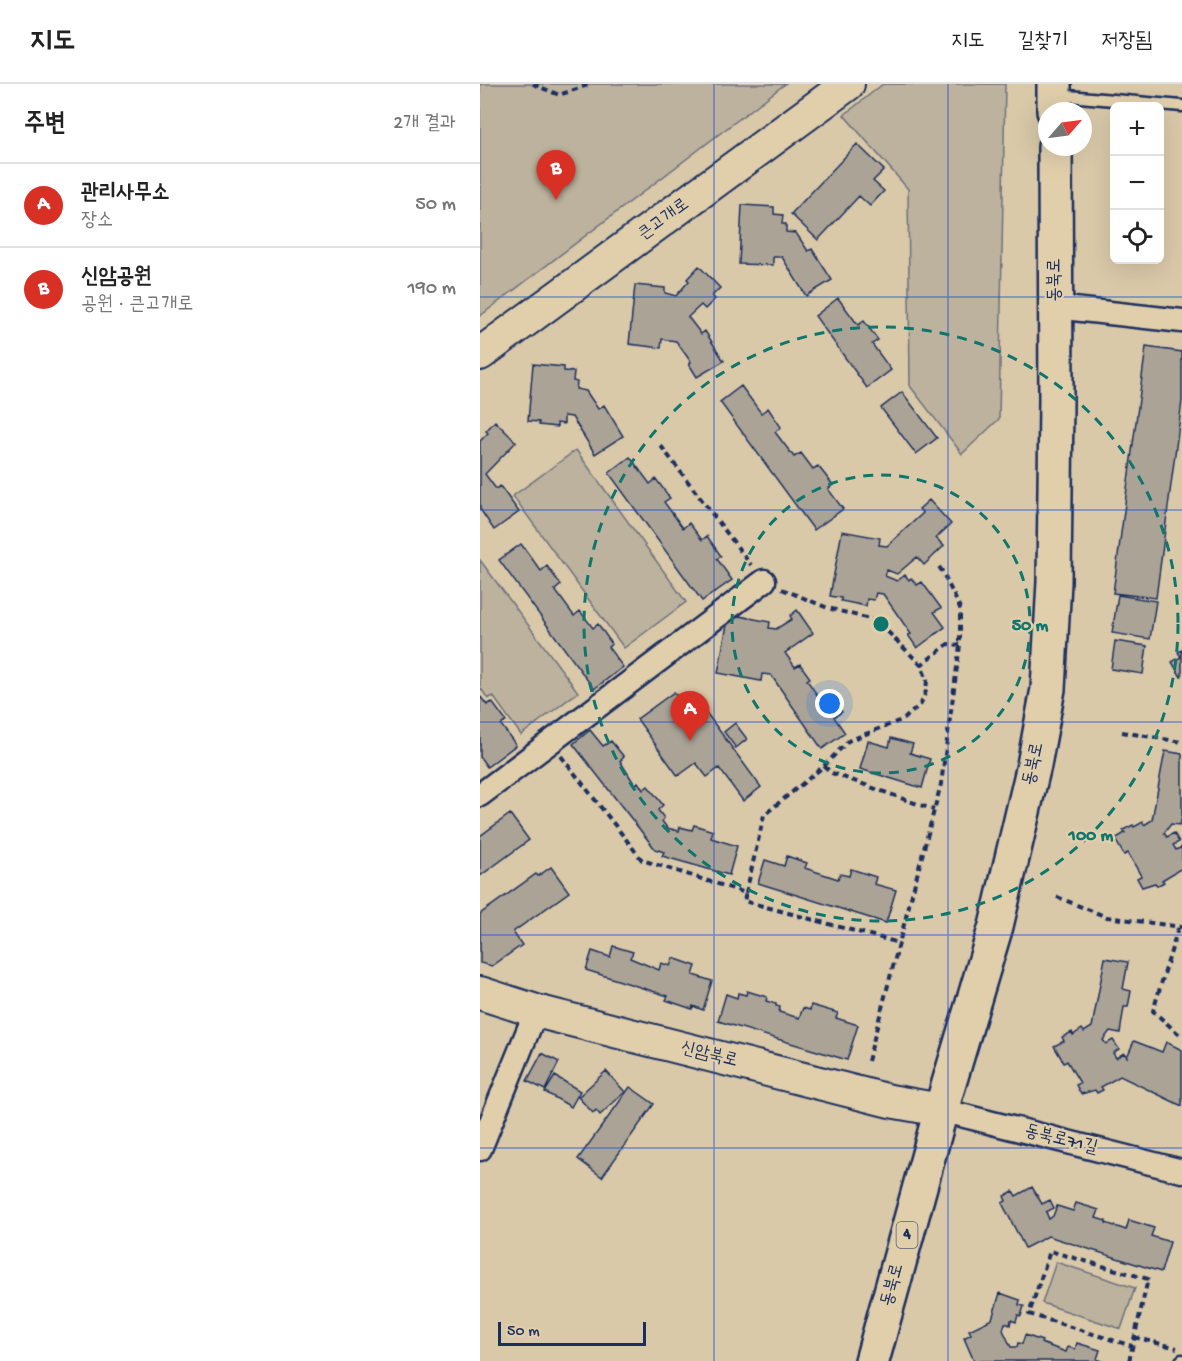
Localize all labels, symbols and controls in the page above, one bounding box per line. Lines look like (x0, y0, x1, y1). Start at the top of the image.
text: 지도 (30, 26, 75, 59)
text: 지도 (951, 30, 985, 55)
text: 길찾기 (1018, 30, 1068, 55)
text: 저장됨 (1101, 30, 1152, 55)
north arrow (1038, 102, 1092, 156)
map controls (1110, 102, 1164, 264)
button: + (1110, 102, 1164, 156)
text: 주변 (24, 110, 66, 141)
text: 2개 결과 (393, 113, 456, 136)
pin: B (536, 150, 576, 200)
button: − (1110, 156, 1164, 210)
text: 관리사무소 (81, 181, 170, 207)
text: A (38, 194, 49, 217)
text: 50 m (415, 194, 456, 217)
street label: 큰고개로 (634, 194, 694, 246)
text: 장소 (81, 210, 113, 233)
button: locate (1110, 210, 1164, 264)
street label: 동북로 (1045, 258, 1066, 302)
text: 신암공원 (81, 265, 152, 291)
text: B (38, 278, 49, 301)
text: 190 m (408, 278, 456, 301)
text: 공원 · 큰고개로 (81, 294, 193, 317)
centre of rings (871, 614, 891, 634)
text: 50 m (1012, 616, 1049, 637)
your location (815, 689, 844, 718)
pin: A (670, 692, 710, 741)
street label: 동북로 (1019, 741, 1049, 787)
text: 100 m (1068, 826, 1114, 847)
street label: 신암북로 (678, 1038, 740, 1072)
street label: 동북로71길 (1022, 1121, 1100, 1159)
road number: 4 (896, 1222, 918, 1248)
street label: 동북로 (877, 1261, 909, 1309)
scale bar (498, 1319, 646, 1346)
text: 50 m (507, 1323, 540, 1342)

